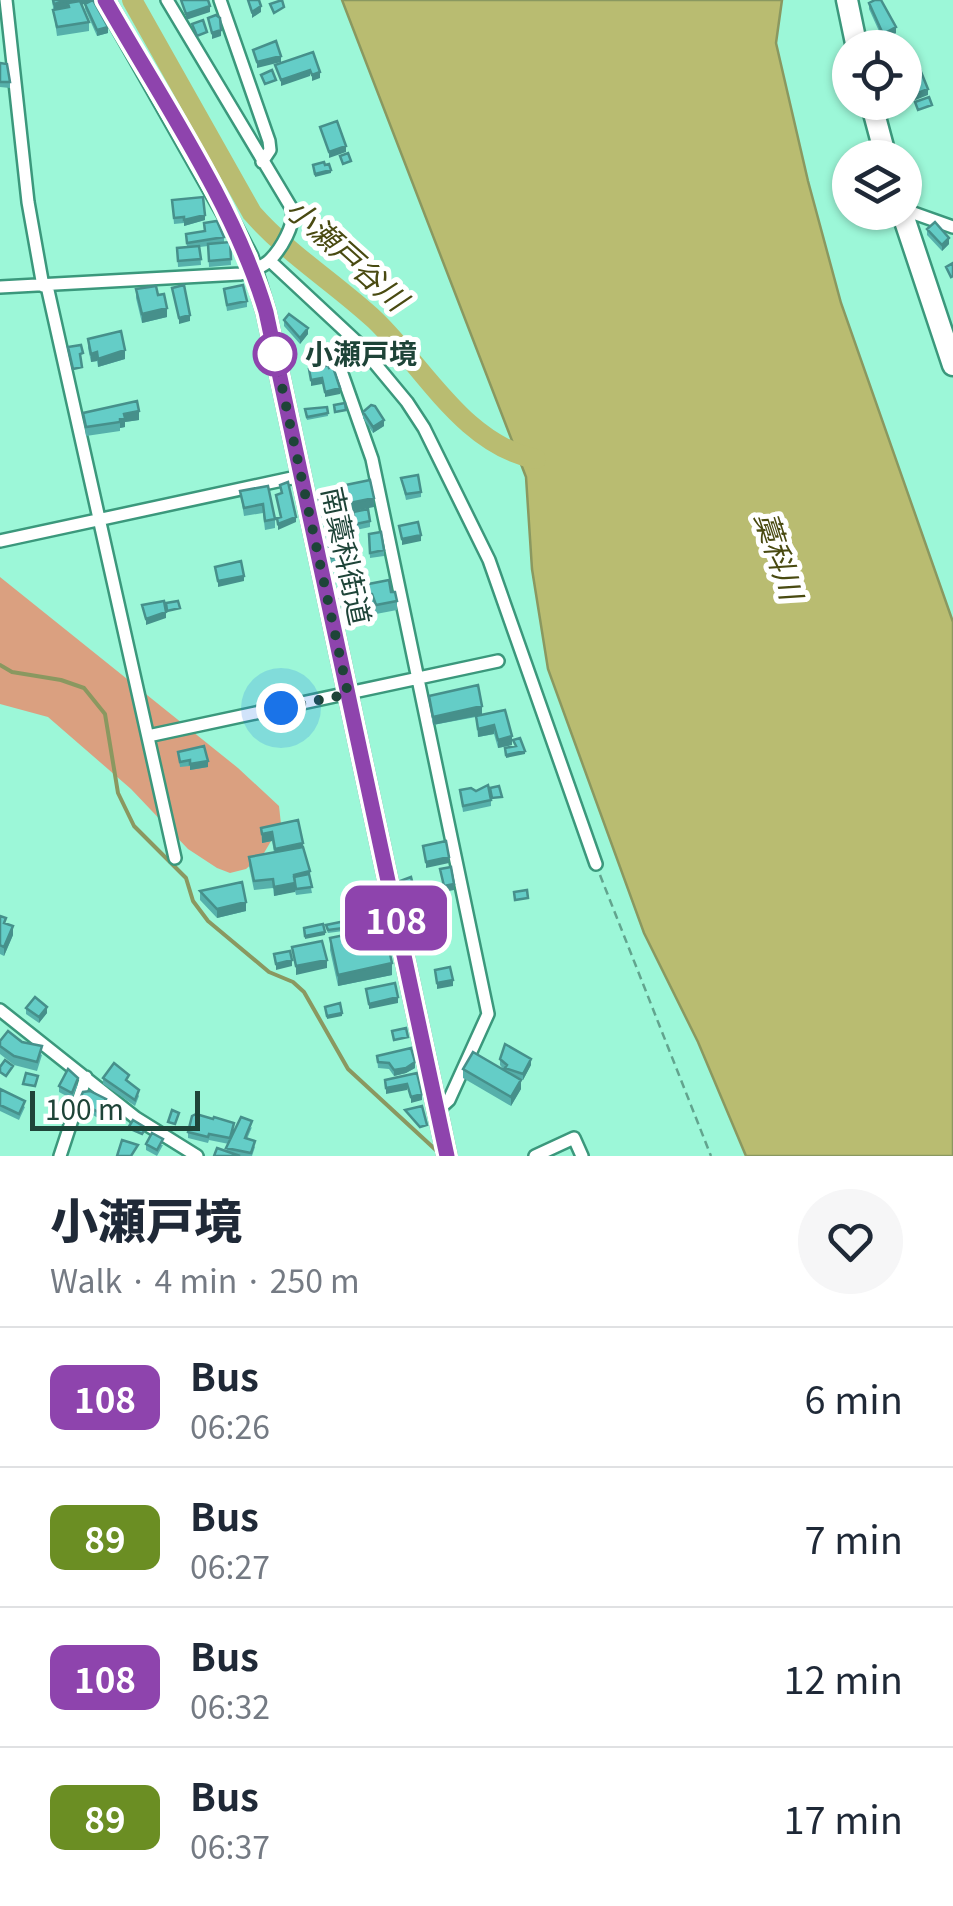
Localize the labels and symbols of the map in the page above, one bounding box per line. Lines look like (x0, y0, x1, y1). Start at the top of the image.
water label: 小瀬戸谷川 (278, 186, 421, 321)
place label: 小瀬戸境 (305, 332, 417, 372)
marker: 小瀬戸境 (254, 333, 296, 375)
street label: 南藁科街道 (314, 483, 382, 628)
water label: 藁科川 (746, 505, 817, 608)
your location (256, 683, 306, 733)
line badge: 108 (338, 886, 454, 950)
scale bar (30, 1086, 200, 1130)

